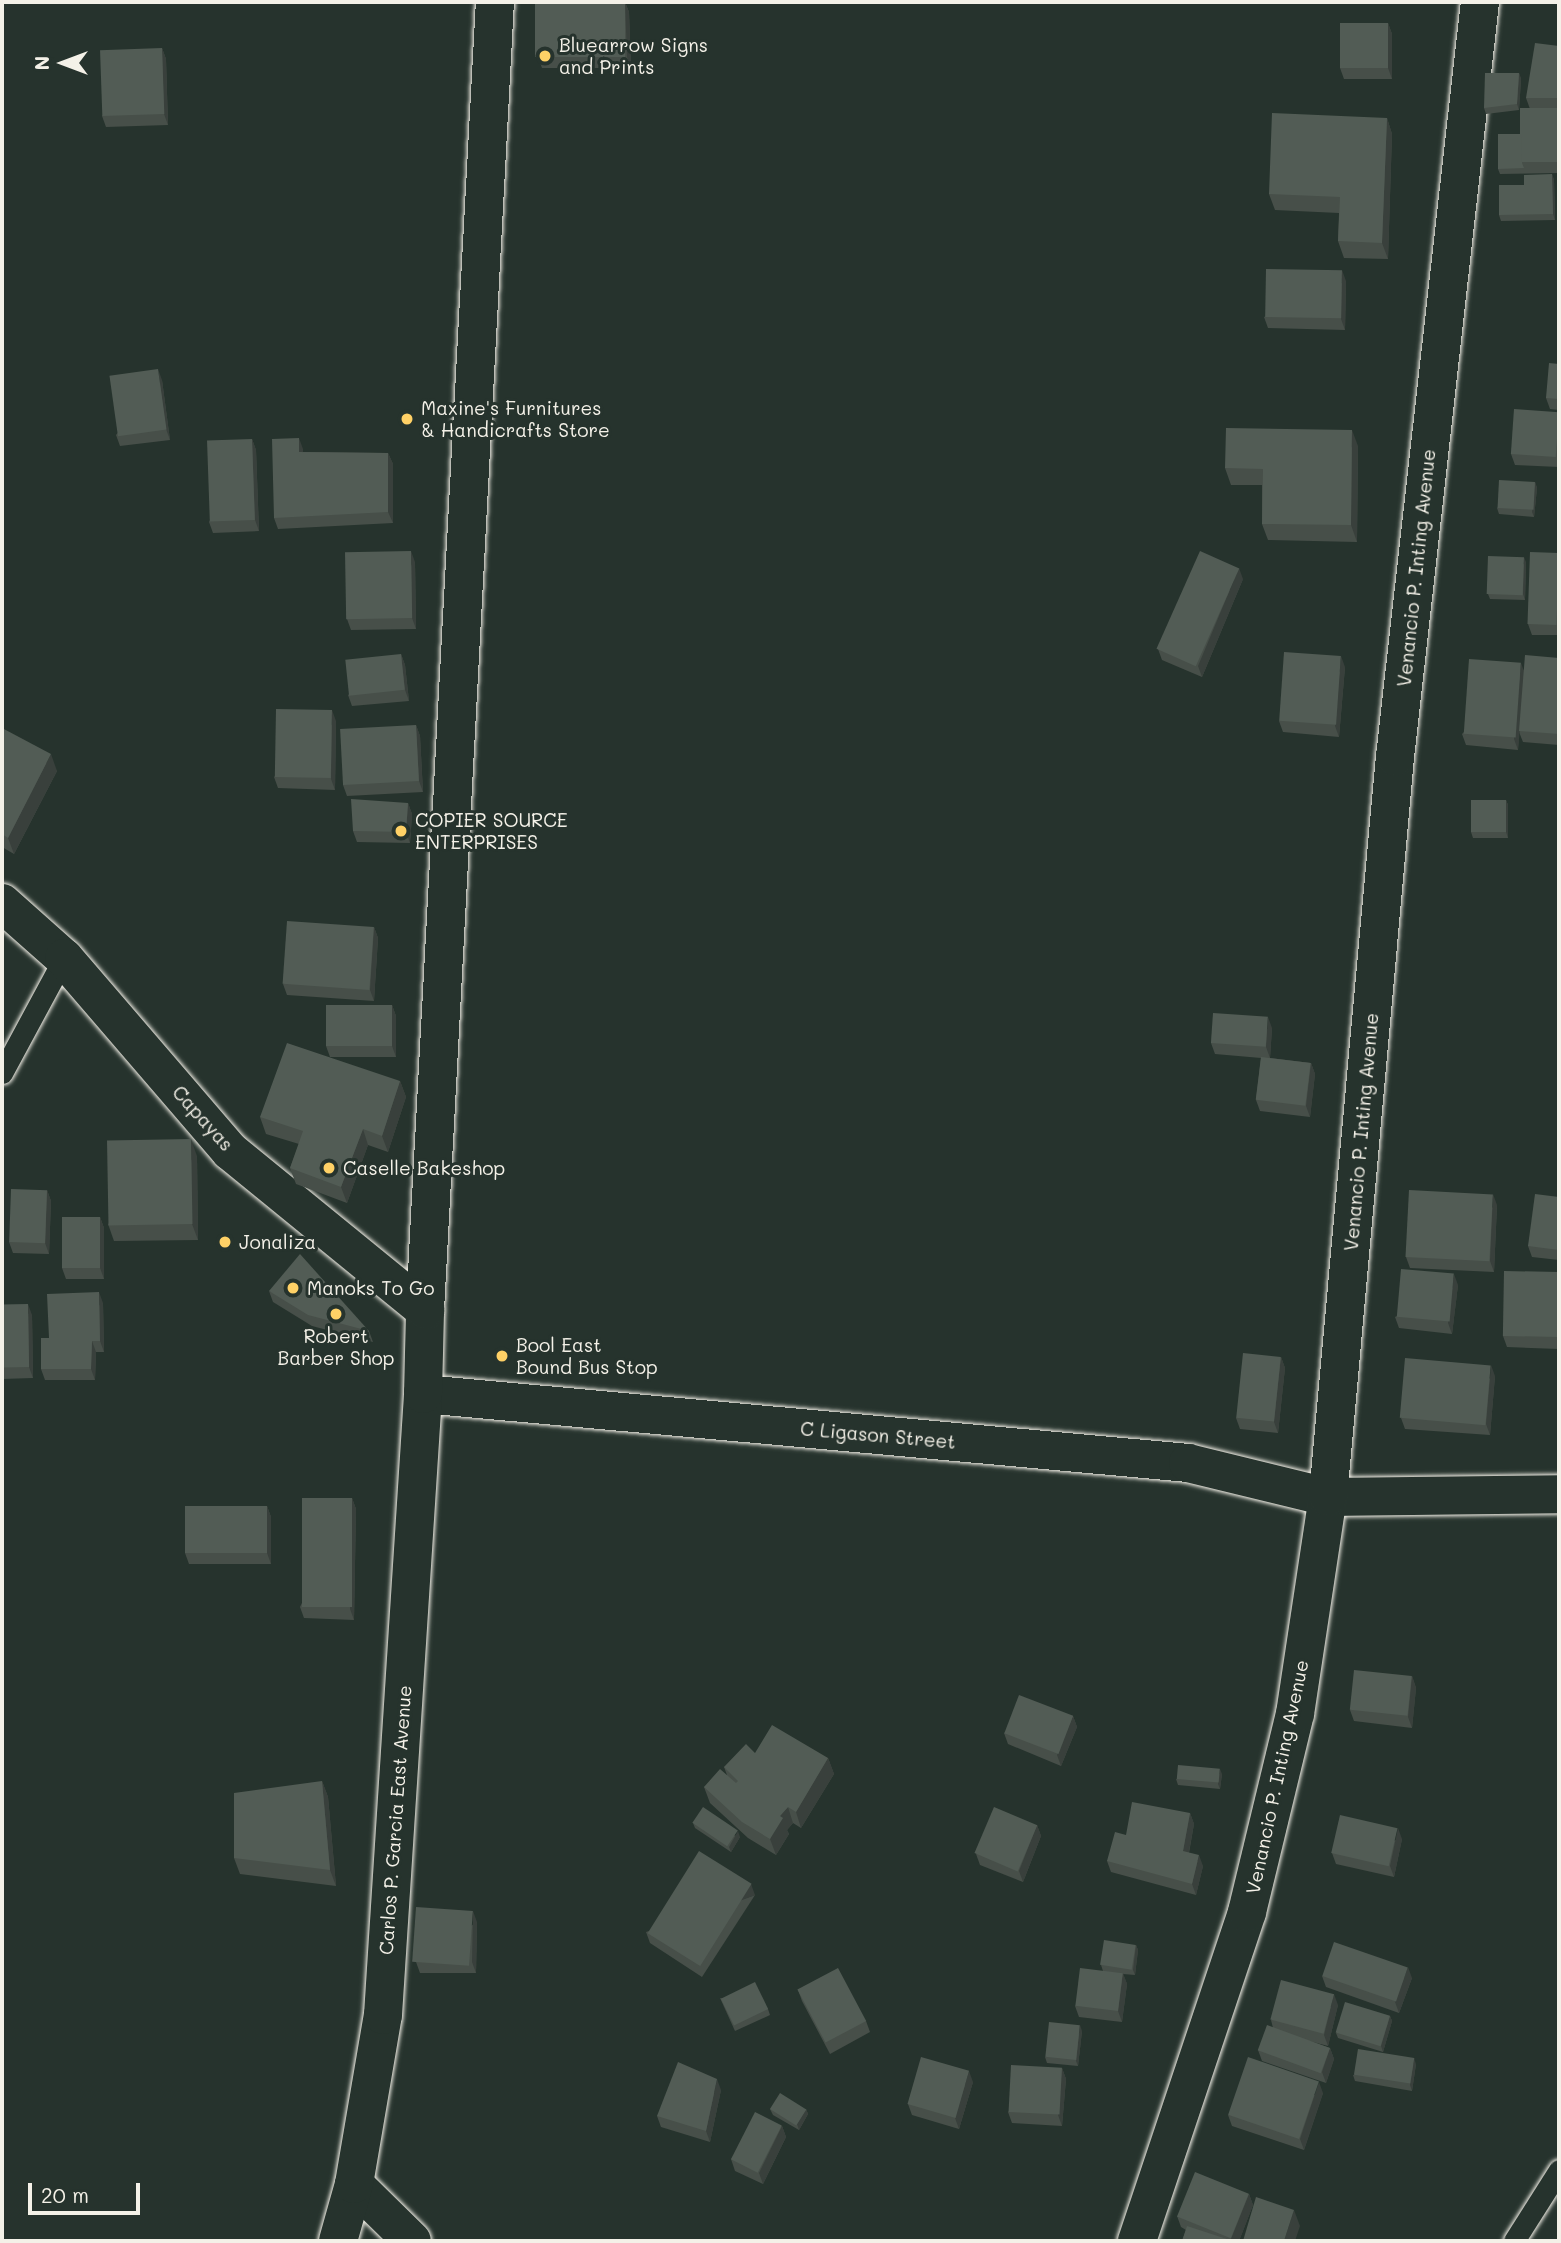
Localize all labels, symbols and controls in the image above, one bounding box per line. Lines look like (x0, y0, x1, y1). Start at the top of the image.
north arrow (28, 28, 98, 98)
place label: Bluearrow Signs and Prints (559, 34, 708, 78)
marker: Bluearrow Signs and Prints (537, 48, 553, 64)
text: N (29, 56, 54, 70)
place label: Maxine's Furnitures & Handicrafts Store (421, 397, 610, 441)
marker: Maxine's Furnitures & Handicrafts Store (399, 411, 415, 427)
street label: Venancio P. Inting Avenue (1392, 448, 1440, 688)
place label: COPIER SOURCE ENTERPRISES (415, 809, 568, 853)
marker: COPIER SOURCE ENTERPRISES (393, 823, 409, 839)
street label: Venancio P. Inting Avenue (1339, 1012, 1383, 1252)
street label: Capayas (168, 1081, 238, 1155)
place label: Caselle Bakeshop (343, 1157, 505, 1179)
marker: Caselle Bakeshop (321, 1160, 337, 1176)
place label: Jonaliza (239, 1231, 316, 1253)
marker: Jonaliza (217, 1234, 233, 1250)
place label: Manoks To Go (307, 1277, 434, 1299)
marker: Manoks To Go (285, 1280, 301, 1296)
marker: Robert Barber Shop (328, 1306, 344, 1322)
place label: Robert Barber Shop (277, 1325, 395, 1369)
place label: Bool East Bound Bus Stop (516, 1334, 658, 1378)
marker: Bool East Bound Bus Stop (494, 1348, 510, 1364)
street label: C Ligason Street (799, 1417, 957, 1453)
street label: Venancio P. Inting Avenue (1241, 1658, 1313, 1896)
street label: Carlos P. Garcia East Avenue (374, 1684, 416, 1956)
scale bar (32, 2170, 144, 2214)
text: 20 m (41, 2181, 89, 2208)

